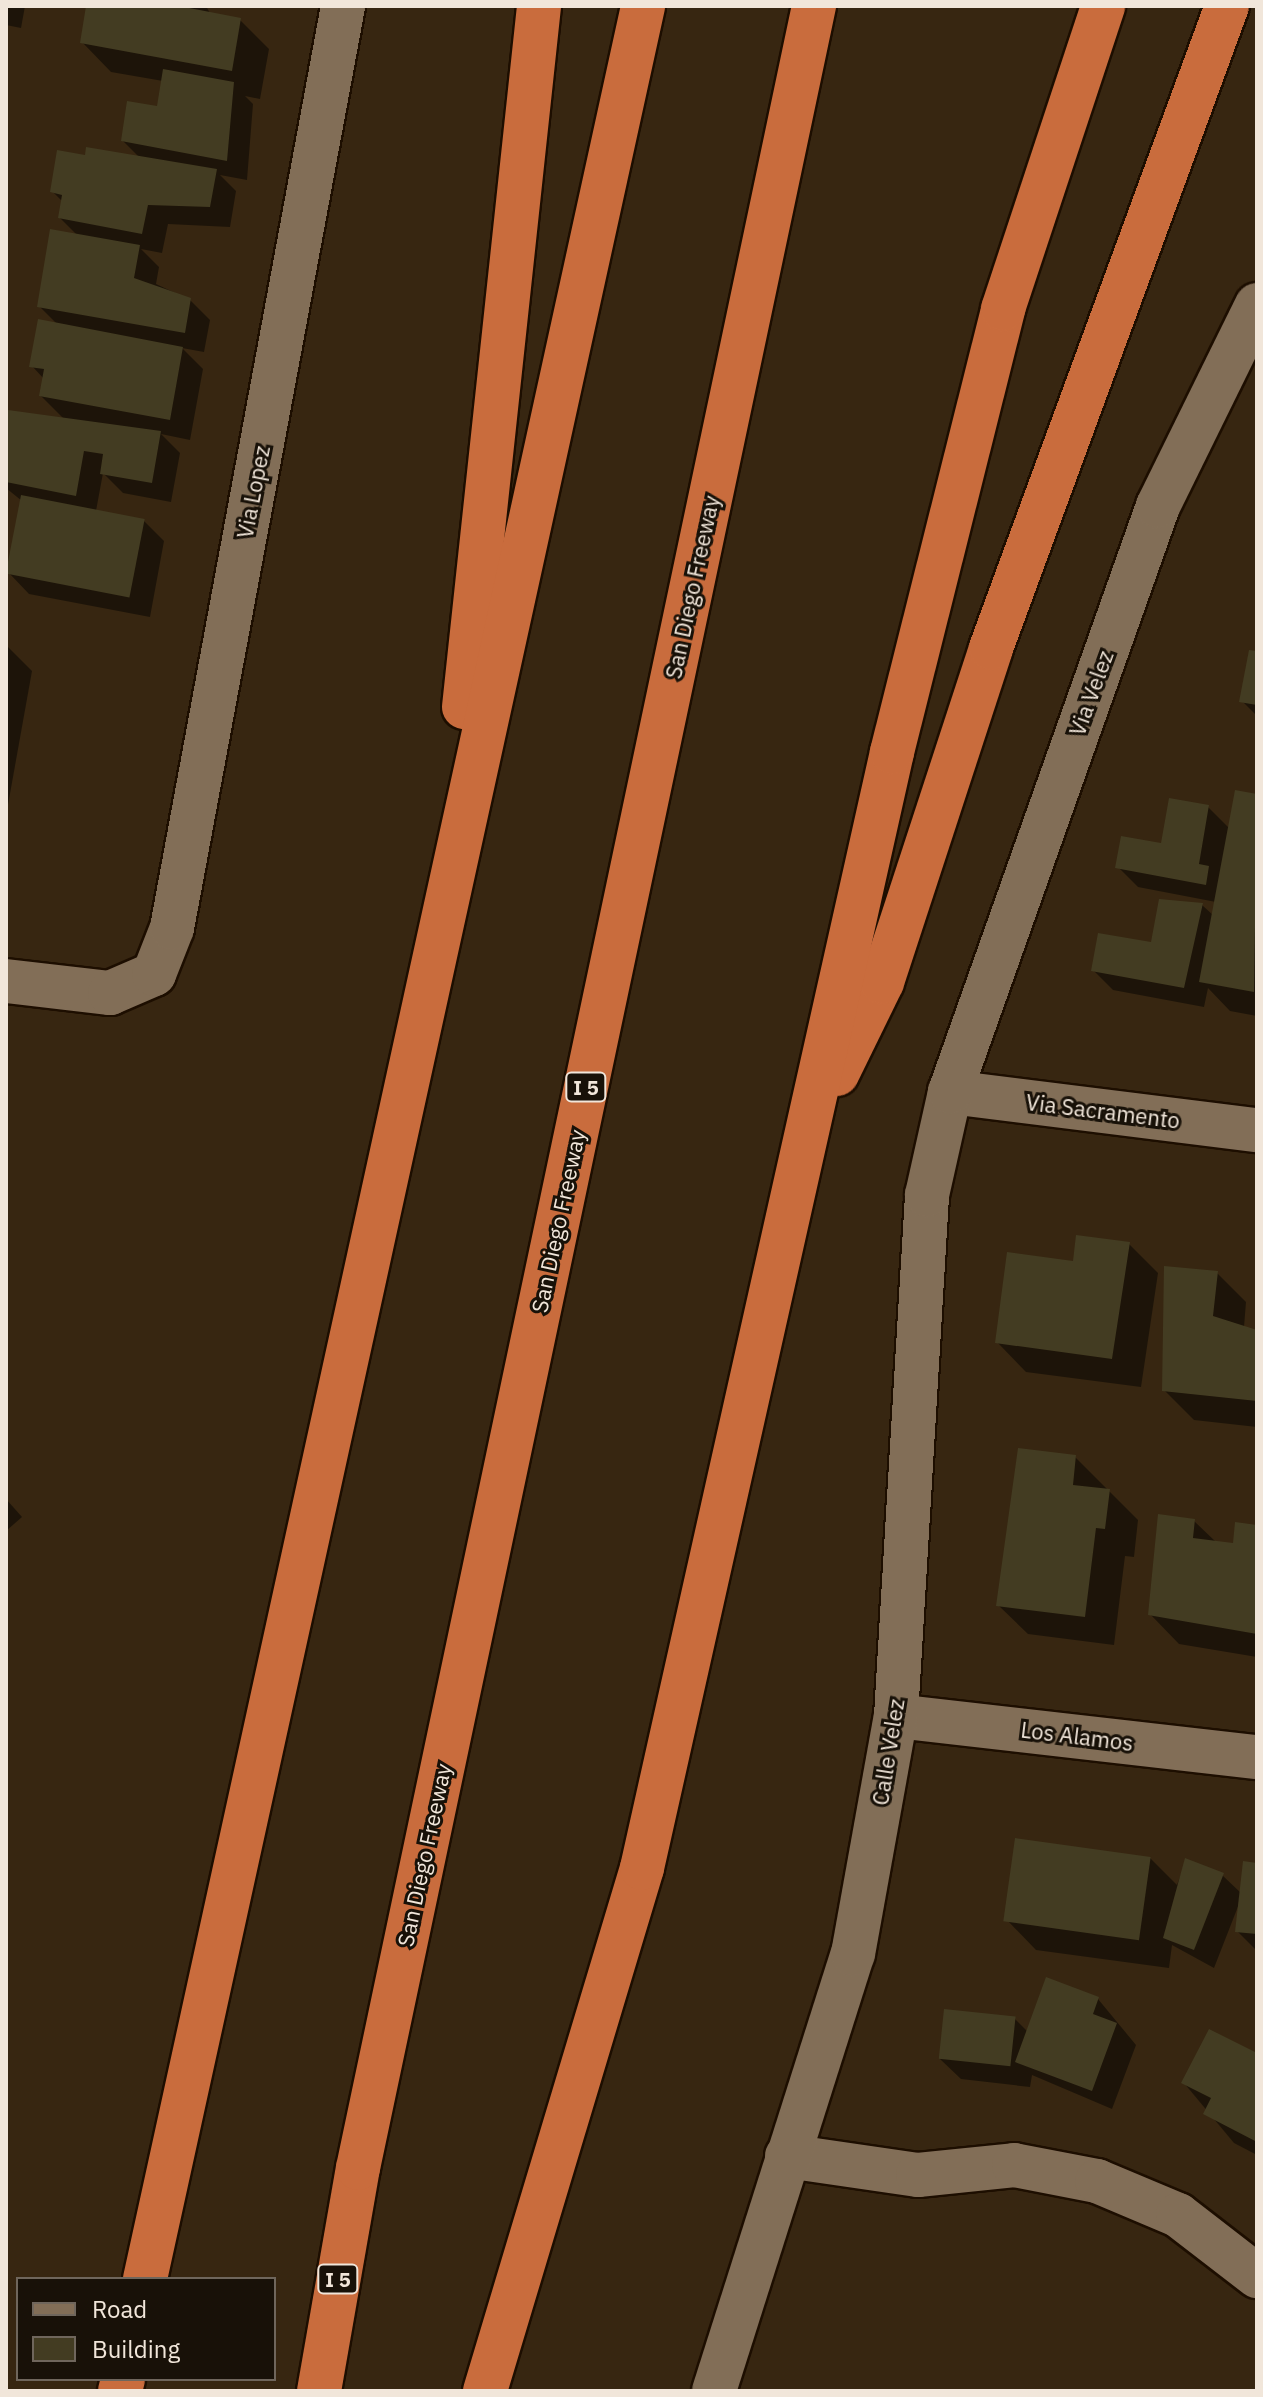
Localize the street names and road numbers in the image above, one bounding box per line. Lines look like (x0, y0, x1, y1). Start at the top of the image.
street label: Via Lopez (231, 443, 275, 541)
street label: San Diego Freeway (660, 493, 724, 681)
street label: Via Velez (1063, 647, 1119, 739)
road number: I 5 (564, 1071, 608, 1103)
street label: Via Sacramento (1025, 1088, 1181, 1134)
street label: San Diego Freeway (526, 1127, 590, 1315)
street label: Calle Velez (867, 1697, 909, 1807)
street label: Los Alamos (1019, 1716, 1135, 1756)
street label: San Diego Freeway (392, 1761, 456, 1949)
road number: I 5 (316, 2263, 360, 2295)

